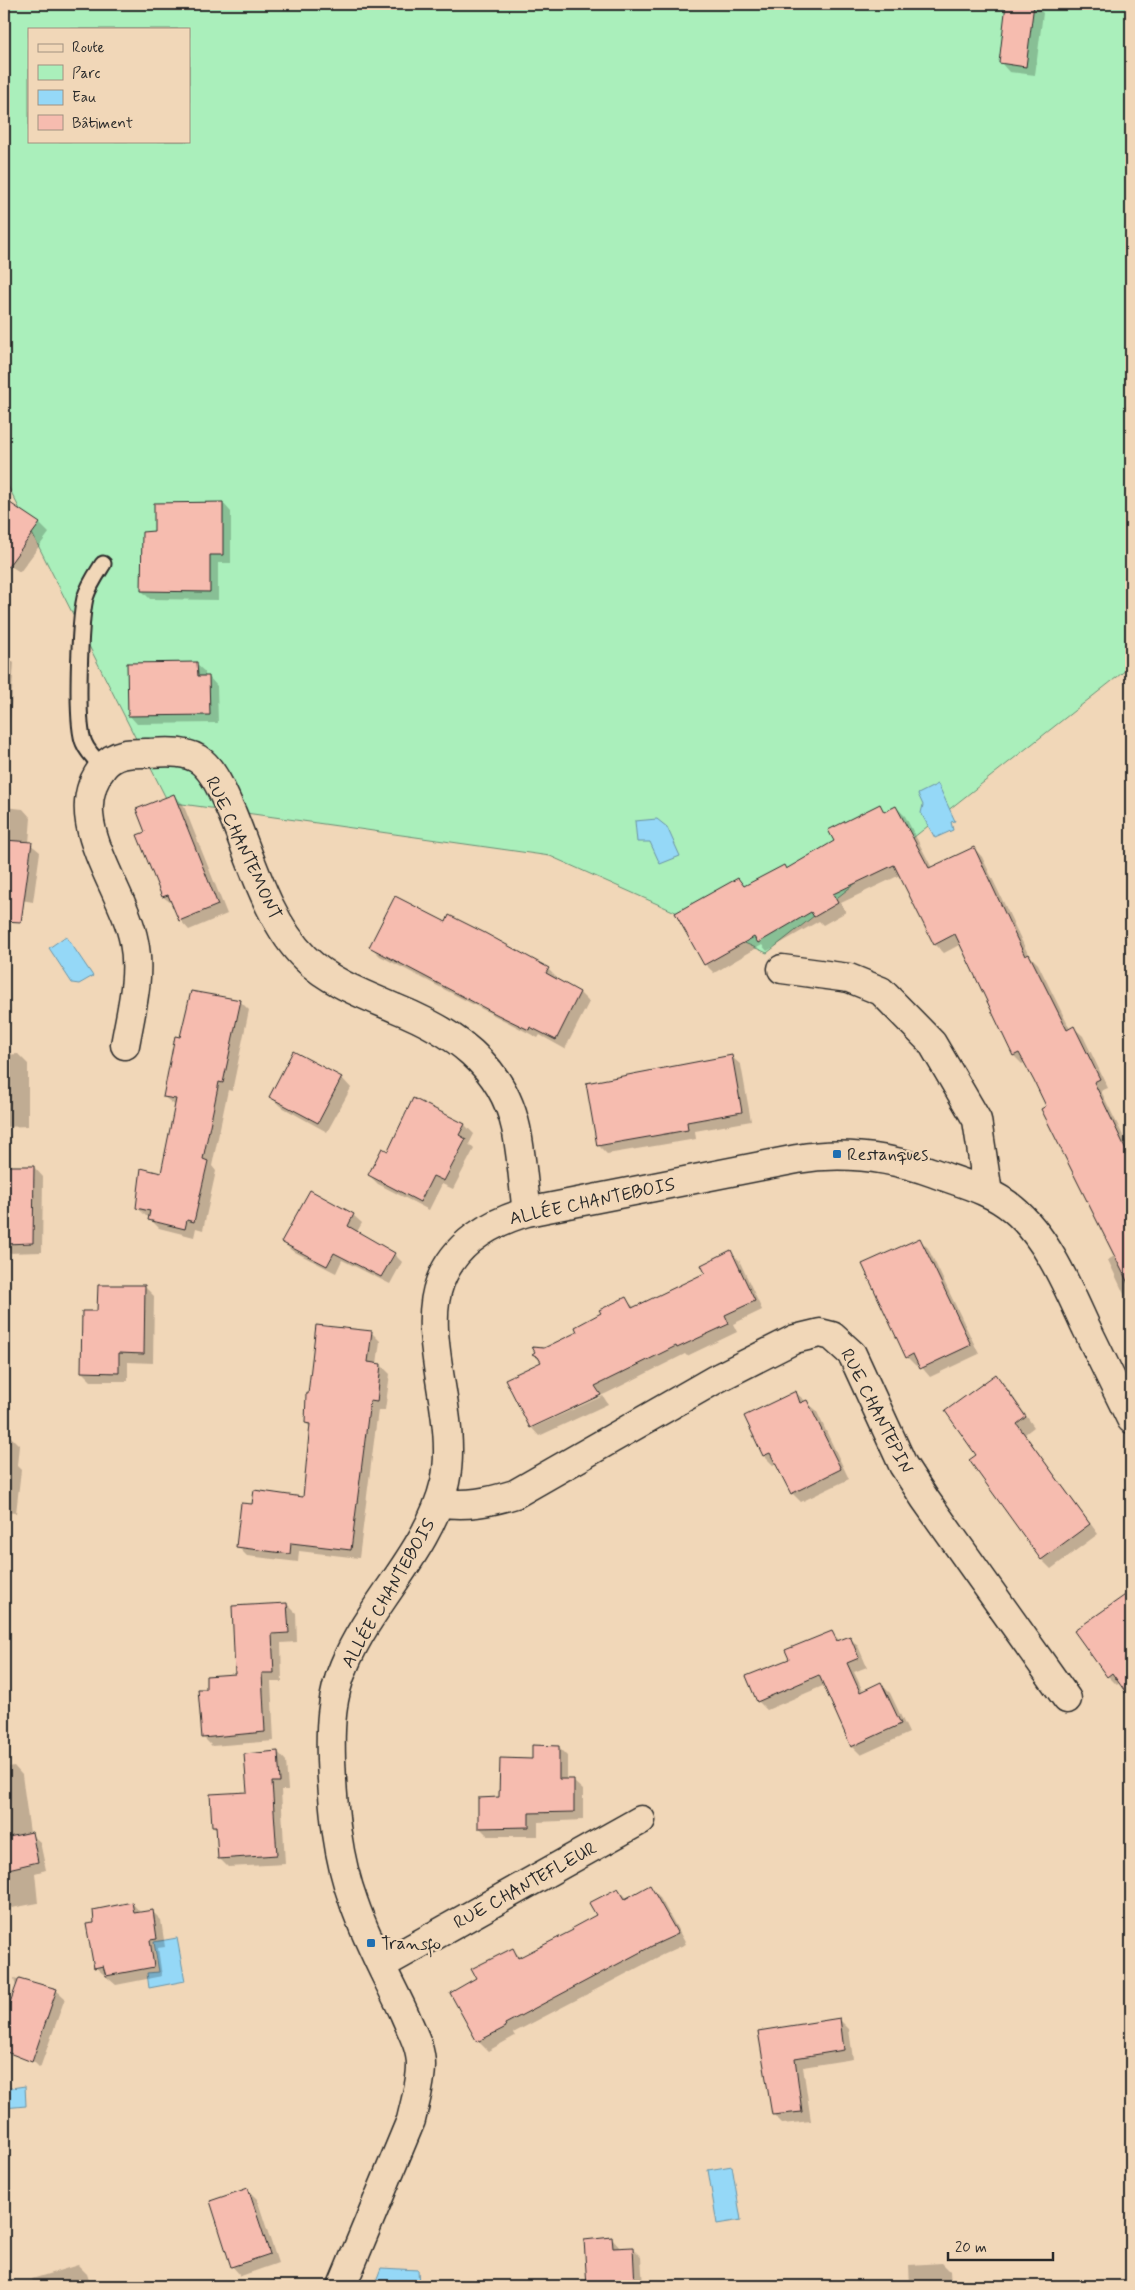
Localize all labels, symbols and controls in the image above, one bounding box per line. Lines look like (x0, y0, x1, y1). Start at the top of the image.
legend (28, 28, 190, 142)
text: Route (72, 38, 105, 58)
text: Parc (72, 64, 100, 84)
text: Eau (72, 88, 96, 108)
text: Bâtiment (72, 114, 133, 134)
street label: RUE CHANTEMONT (199, 773, 287, 924)
place label: Restanques (847, 1143, 928, 1167)
marker: Restanques (831, 1148, 843, 1160)
street label: ALLÉE CHANTEBOIS (507, 1173, 677, 1231)
street label: RUE CHANTEPIN (834, 1345, 918, 1478)
street label: ALLÉE CHANTEBOIS (336, 1514, 441, 1673)
street label: RUE CHANTEFLEUR (450, 1837, 601, 1935)
place label: Transfo (381, 1932, 441, 1958)
marker: Transfo (365, 1937, 377, 1949)
scale bar (948, 2230, 1052, 2262)
text: 20 m (955, 2238, 987, 2258)

